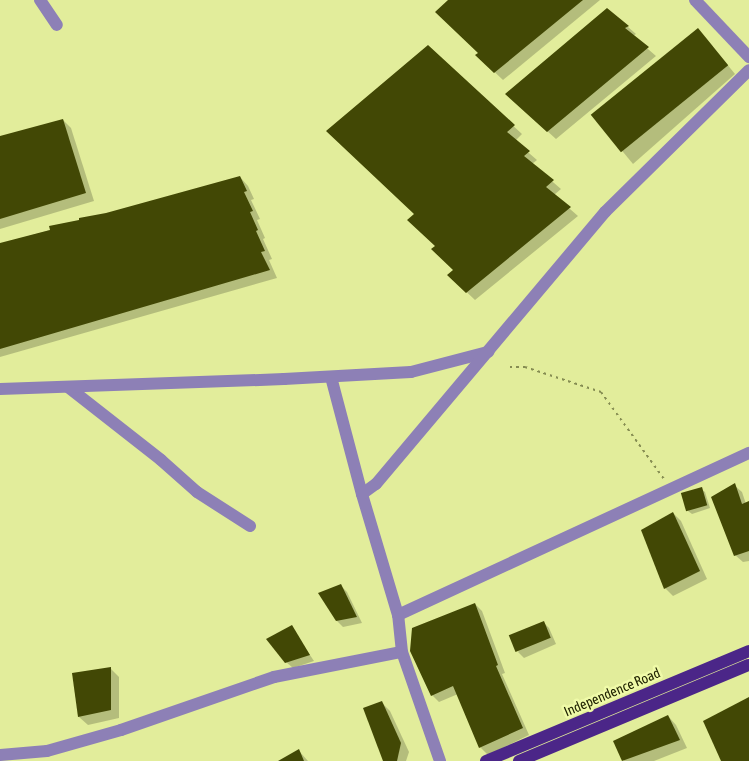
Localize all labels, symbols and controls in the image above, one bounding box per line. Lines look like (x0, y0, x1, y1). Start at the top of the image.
street label: Independence Road (561, 664, 663, 720)

